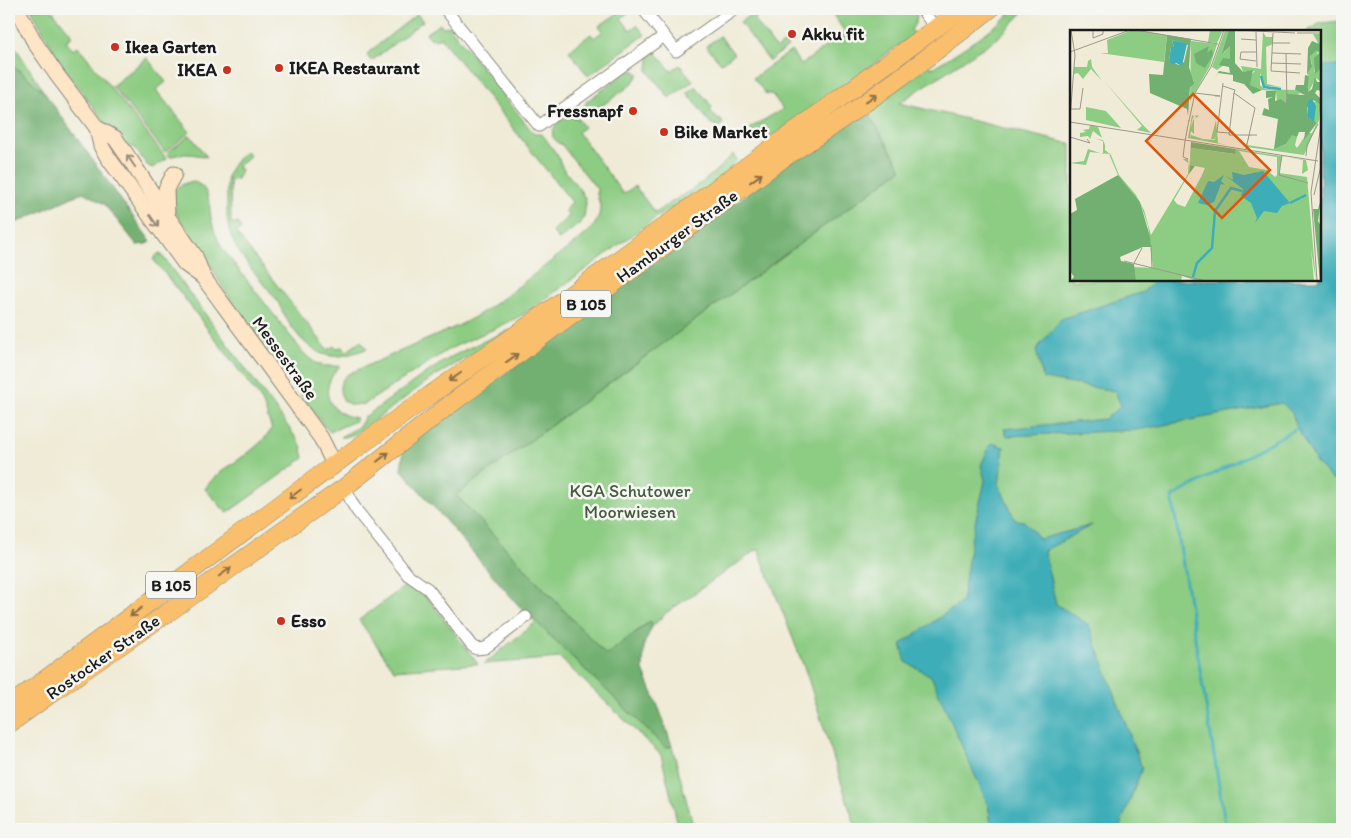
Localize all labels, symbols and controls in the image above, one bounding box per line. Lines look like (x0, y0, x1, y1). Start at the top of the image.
place label: Akku fit (801, 23, 864, 45)
marker: Akku fit (786, 28, 798, 40)
inset map (1070, 30, 1321, 281)
place label: Ikea Garten (125, 36, 217, 58)
marker: Ikea Garten (109, 41, 121, 53)
place label: IKEA Restaurant (289, 57, 420, 79)
place label: IKEA (177, 59, 217, 81)
marker: IKEA Restaurant (273, 62, 285, 74)
marker: IKEA (221, 64, 233, 76)
one-way arrow (864, 93, 878, 103)
place label: Fressnapf (547, 100, 624, 122)
marker: Fressnapf (627, 105, 639, 117)
place label: Bike Market (674, 121, 768, 143)
marker: Bike Market (658, 126, 670, 138)
one-way arrow (126, 154, 136, 168)
one-way arrow (749, 173, 762, 184)
street label: Hamburger Straße (612, 184, 742, 288)
one-way arrow (149, 214, 159, 228)
road number: B 105 (561, 290, 611, 318)
street label: Messestraße (247, 312, 323, 404)
one-way arrow (505, 353, 519, 363)
one-way arrow (448, 372, 462, 382)
one-way arrow (376, 451, 389, 462)
park label: KGA Schutower Moorwiesen (570, 480, 691, 523)
one-way arrow (289, 488, 302, 499)
one-way arrow (217, 567, 231, 577)
road number: B 105 (146, 572, 196, 598)
one-way arrow (130, 606, 143, 617)
street label: Rostocker Straße (42, 610, 164, 704)
place label: Esso (291, 610, 326, 632)
marker: Esso (275, 615, 287, 627)

